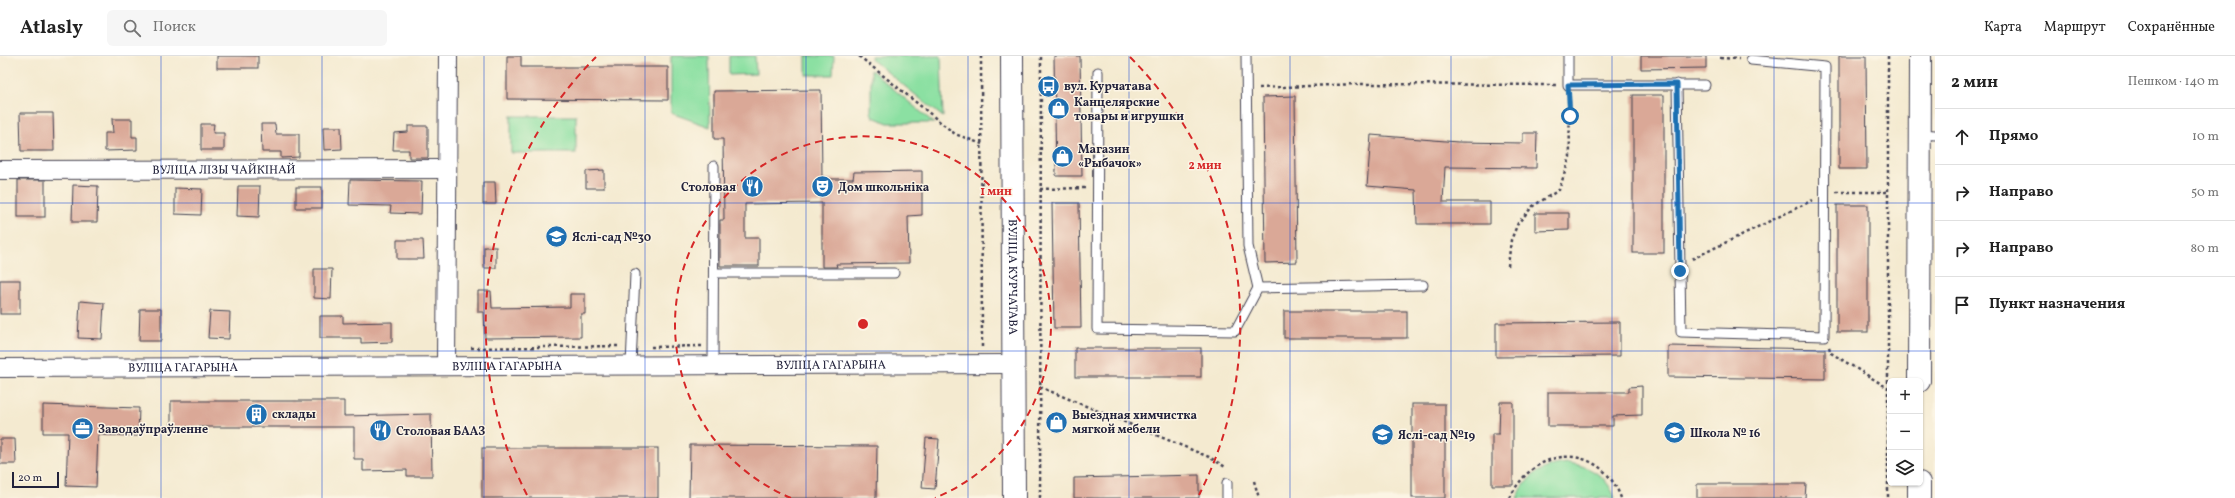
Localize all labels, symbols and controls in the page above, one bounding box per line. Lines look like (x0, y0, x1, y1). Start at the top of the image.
search box (107, 10, 387, 46)
text: Atlasly (20, 15, 83, 41)
icon: search (121, 17, 143, 39)
text: Поиск (153, 17, 196, 38)
text: Карта (1984, 18, 2022, 37)
text: Маршрут (2044, 18, 2106, 37)
text: Сохранённые (2128, 18, 2215, 37)
text: 2 мин (1951, 71, 1998, 94)
bus stop icon: вул. Курчатава (1035, 73, 1061, 99)
text: Пешком · 140 m (2128, 73, 2219, 91)
place label: вул. Курчатава (1064, 79, 1152, 95)
place label: Канцелярские товары и игрушки (1074, 95, 1184, 125)
shop icon: Канцелярские товары и игрушки (1046, 96, 1072, 122)
route start (1561, 107, 1579, 125)
icon: ahead (1951, 126, 1973, 148)
text: Прямо (1989, 126, 2038, 147)
text: 10 m (2192, 128, 2219, 146)
place label: Магазин «Рыбачок» (1078, 142, 1142, 172)
shop icon: Магазин «Рыбачок» (1050, 143, 1076, 169)
text: 2 мин (1188, 158, 1222, 174)
street label: ВУЛІЦА ЛІЗЫ ЧАЙКІНАЙ (152, 161, 296, 179)
restaurant icon: Столовая (739, 174, 765, 200)
theatre icon: Дом школьніка (810, 174, 836, 200)
place label: Столовая (681, 180, 736, 196)
place label: Дом школьніка (838, 180, 930, 196)
icon: right (1951, 182, 1973, 204)
text: Направо (1989, 182, 2053, 203)
text: 1 мин (980, 184, 1012, 200)
text: 50 m (2191, 184, 2219, 202)
street label: ВУЛІЦА КУРЧАТАВА (1004, 219, 1020, 335)
school or university icon: Яслі-сад №30 (544, 224, 570, 250)
place label: Яслі-сад №30 (572, 230, 651, 246)
icon: right (1951, 238, 1973, 260)
text: Направо (1989, 238, 2053, 259)
text: 80 m (2190, 240, 2219, 258)
route end (1671, 262, 1689, 280)
icon: arrive (1951, 294, 1973, 316)
text: Пункт назначения (1989, 294, 2125, 315)
centre of rings (856, 317, 870, 331)
street label: ВУЛІЦА ГАГАРЫНА (776, 357, 887, 374)
street label: ВУЛІЦА ГАГАРЫНА (452, 359, 563, 375)
street label: ВУЛІЦА ГАГАРЫНА (128, 360, 239, 376)
map controls (1887, 378, 1923, 486)
button: + (1887, 378, 1923, 414)
building icon: склады (244, 401, 270, 427)
place label: склады (272, 407, 316, 423)
place label: Выездная химчистка мягкой мебели (1072, 408, 1197, 438)
shop icon: Выездная химчистка мягкой мебели (1043, 409, 1069, 435)
button: − (1887, 414, 1923, 450)
office icon: Заводаўпраўленне (70, 416, 96, 442)
restaurant icon: Столовая БААЗ (367, 418, 393, 444)
school or university icon: Школа № 16 (1662, 420, 1688, 446)
place label: Заводаўпраўленне (98, 422, 208, 438)
school or university icon: Яслі-сад №19 (1369, 422, 1395, 448)
place label: Столовая БААЗ (396, 424, 485, 440)
place label: Школа № 16 (1690, 426, 1761, 442)
place label: Яслі-сад №19 (1398, 428, 1476, 444)
button: layers (1887, 450, 1923, 486)
scale bar (12, 470, 59, 489)
text: 20 m (18, 471, 42, 486)

